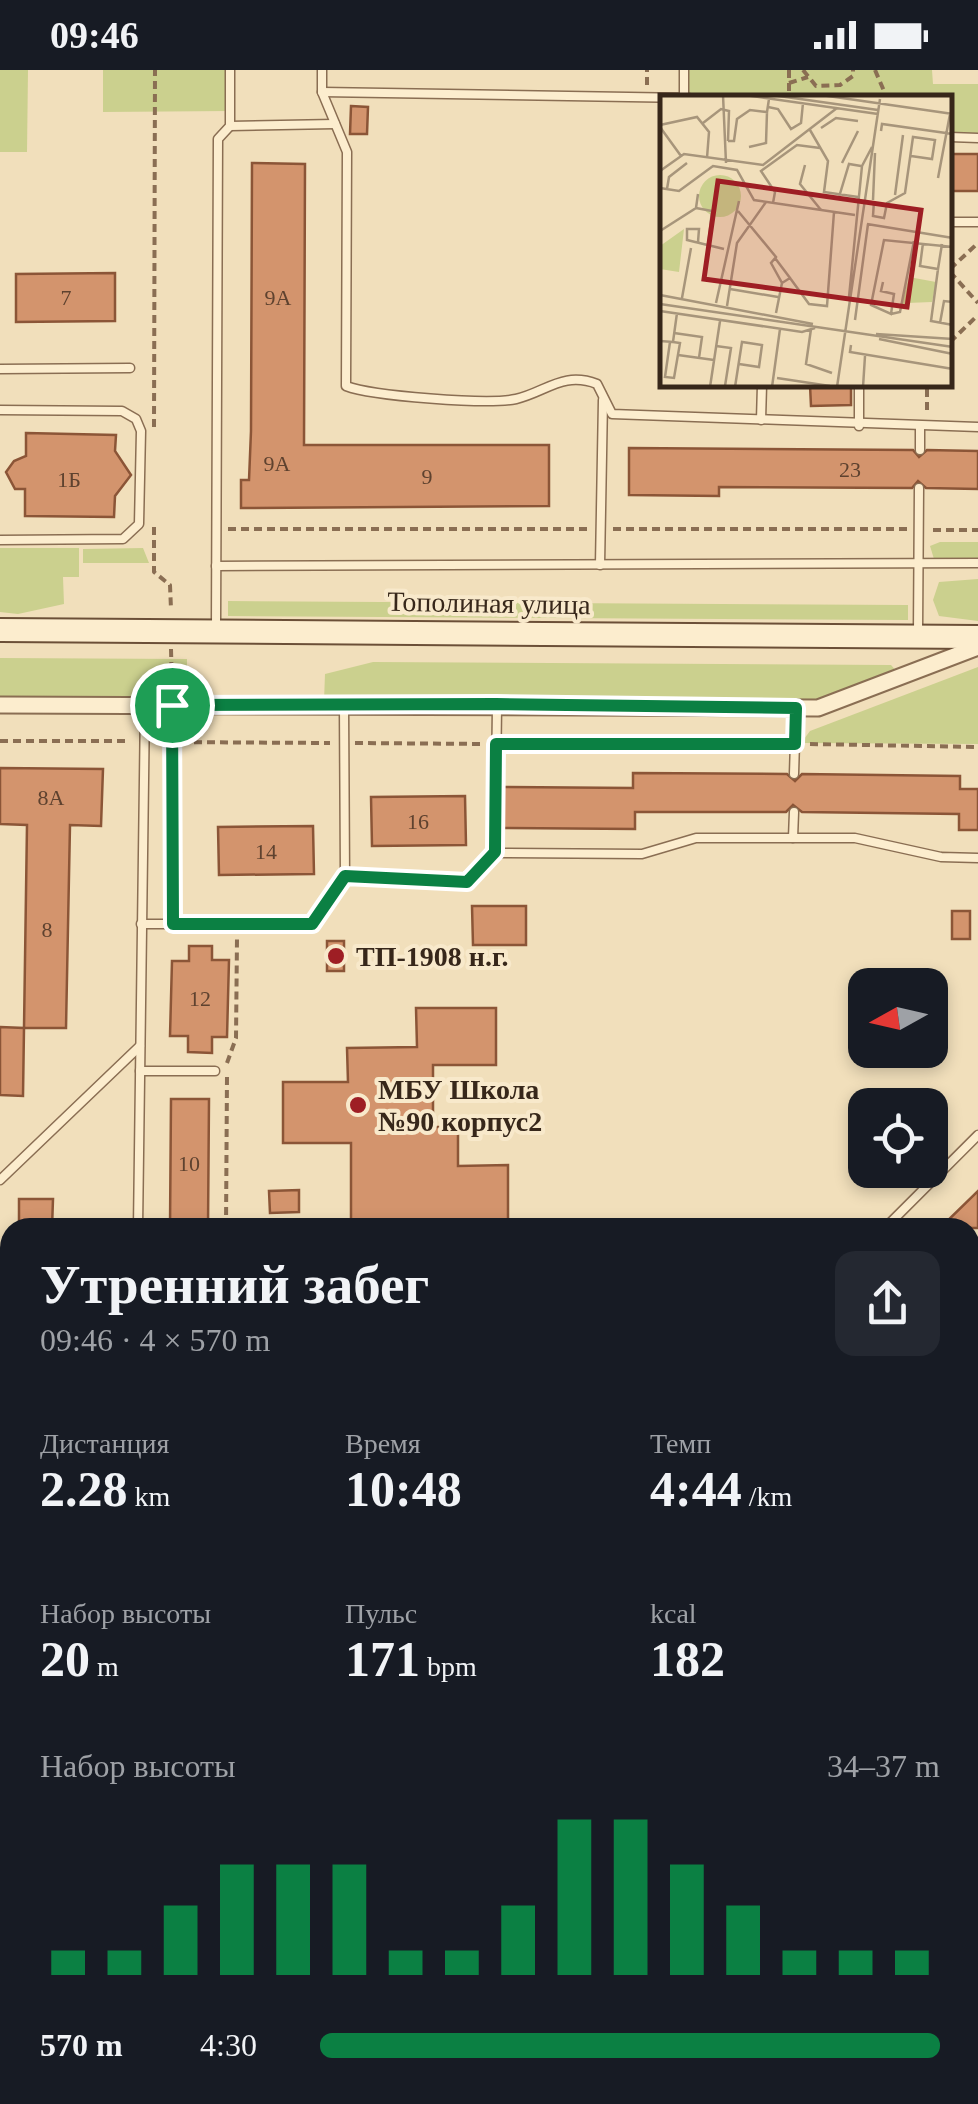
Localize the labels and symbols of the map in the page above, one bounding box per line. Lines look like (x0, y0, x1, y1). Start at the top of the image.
inset map (660, 95, 953, 388)
house number: 7 (61, 285, 72, 310)
house number: 9А (265, 285, 292, 310)
house number: 9А (264, 451, 291, 476)
house number: 23 (839, 457, 861, 482)
house number: 9 (422, 464, 433, 489)
house number: 1Б (57, 467, 81, 492)
street label: Тополиная улица (387, 586, 591, 620)
pin (130, 663, 215, 748)
house number: 8А (38, 785, 65, 810)
house number: 16 (407, 809, 429, 834)
house number: 14 (255, 839, 277, 864)
house number: 8 (42, 917, 53, 942)
place label: ТП-1908 н.г. (356, 941, 508, 972)
marker: ТП-1908 н.г. (325, 945, 347, 967)
north arrow (848, 968, 948, 1068)
house number: 12 (189, 986, 211, 1011)
place label: МБУ Школа №90 корпус2 (378, 1074, 542, 1137)
marker: МБУ Школа №90 корпус2 (347, 1094, 369, 1116)
house number: 10 (178, 1151, 200, 1176)

